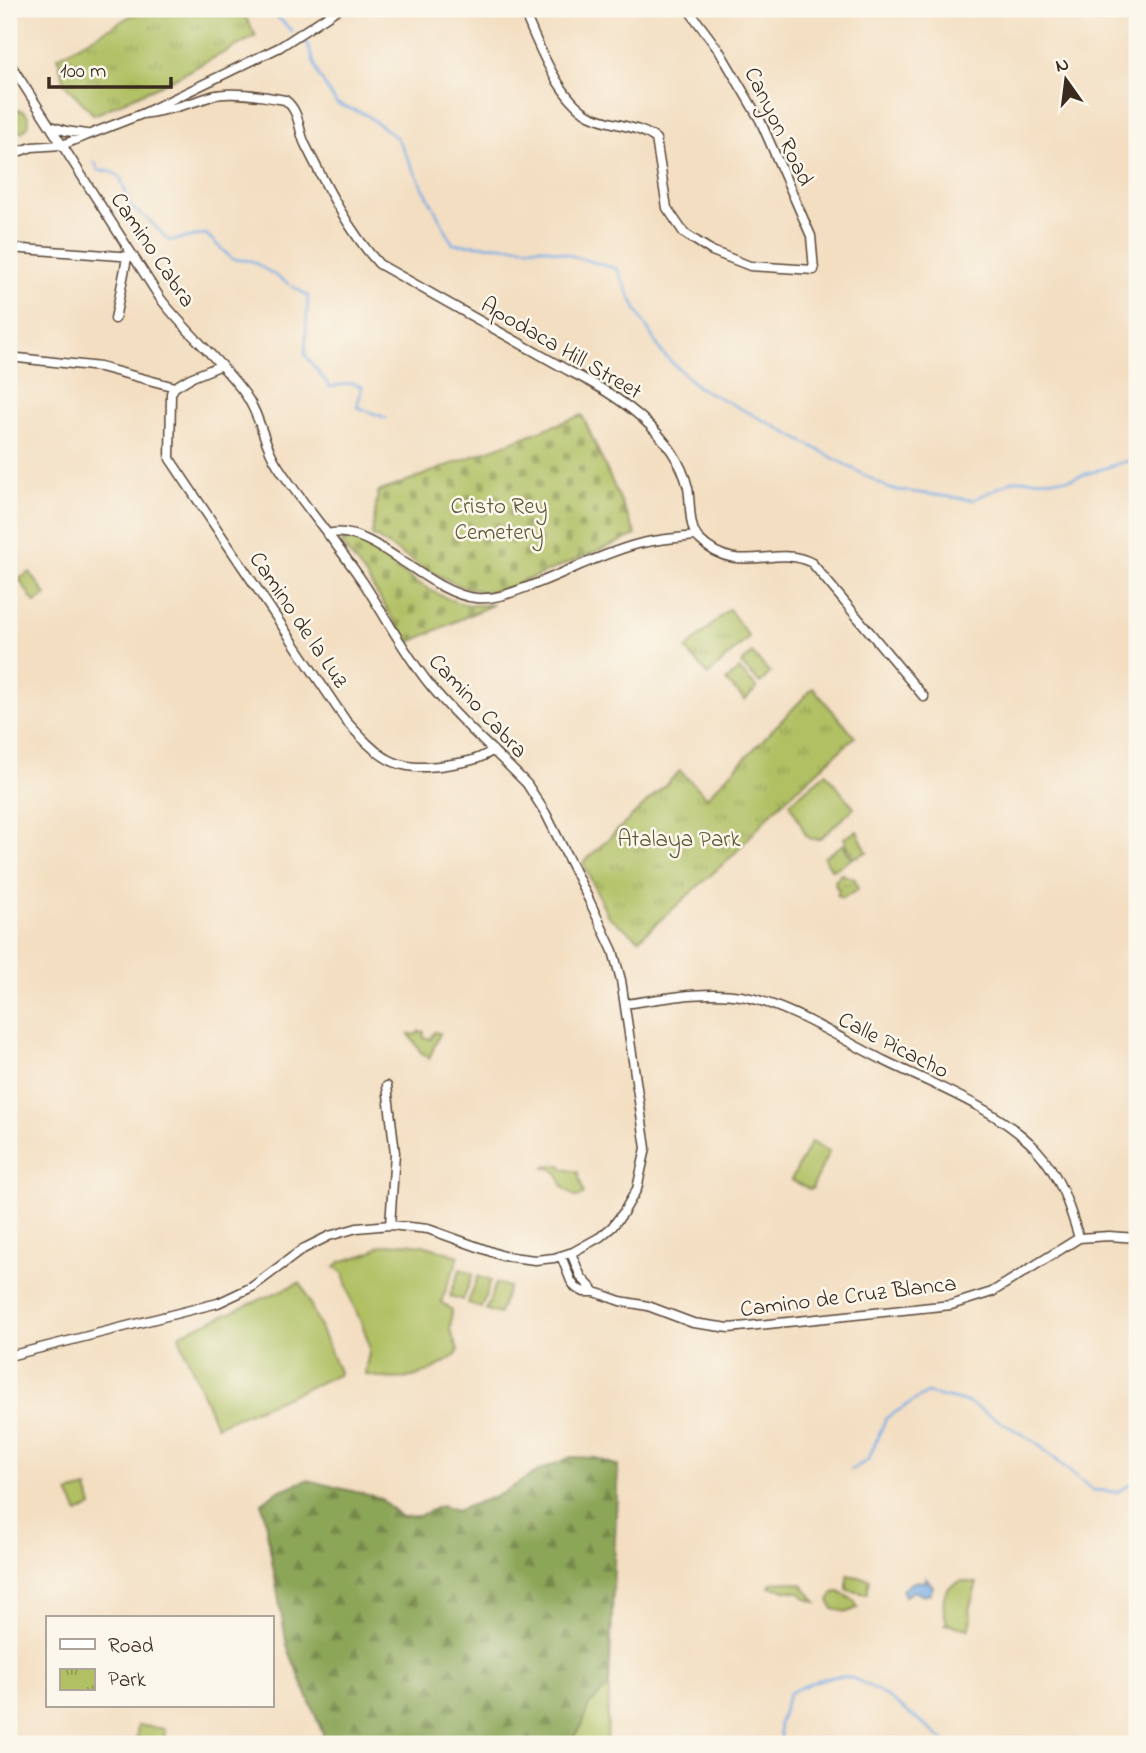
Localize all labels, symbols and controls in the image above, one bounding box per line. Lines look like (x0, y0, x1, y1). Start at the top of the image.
scale bar (49, 46, 172, 90)
north arrow (1030, 46, 1100, 116)
text: N (1053, 51, 1072, 81)
text: 100 m (60, 57, 106, 87)
street label: Canyon Road (733, 62, 821, 193)
street label: Camino Cabra (101, 186, 203, 315)
street label: Apodaca Hill Street (474, 290, 648, 409)
park label: Cristo Rey Cemetery (451, 491, 547, 552)
street label: Camino de la Luz (240, 546, 356, 696)
street label: Camino Cabra (420, 647, 535, 767)
park label: Atalaya Park (617, 824, 741, 859)
street label: Calle Picacho (832, 1004, 954, 1088)
street label: Camino de Cruz Blanca (738, 1268, 958, 1327)
legend (46, 1616, 273, 1708)
text: Road (108, 1632, 154, 1662)
text: Park (108, 1666, 147, 1696)

